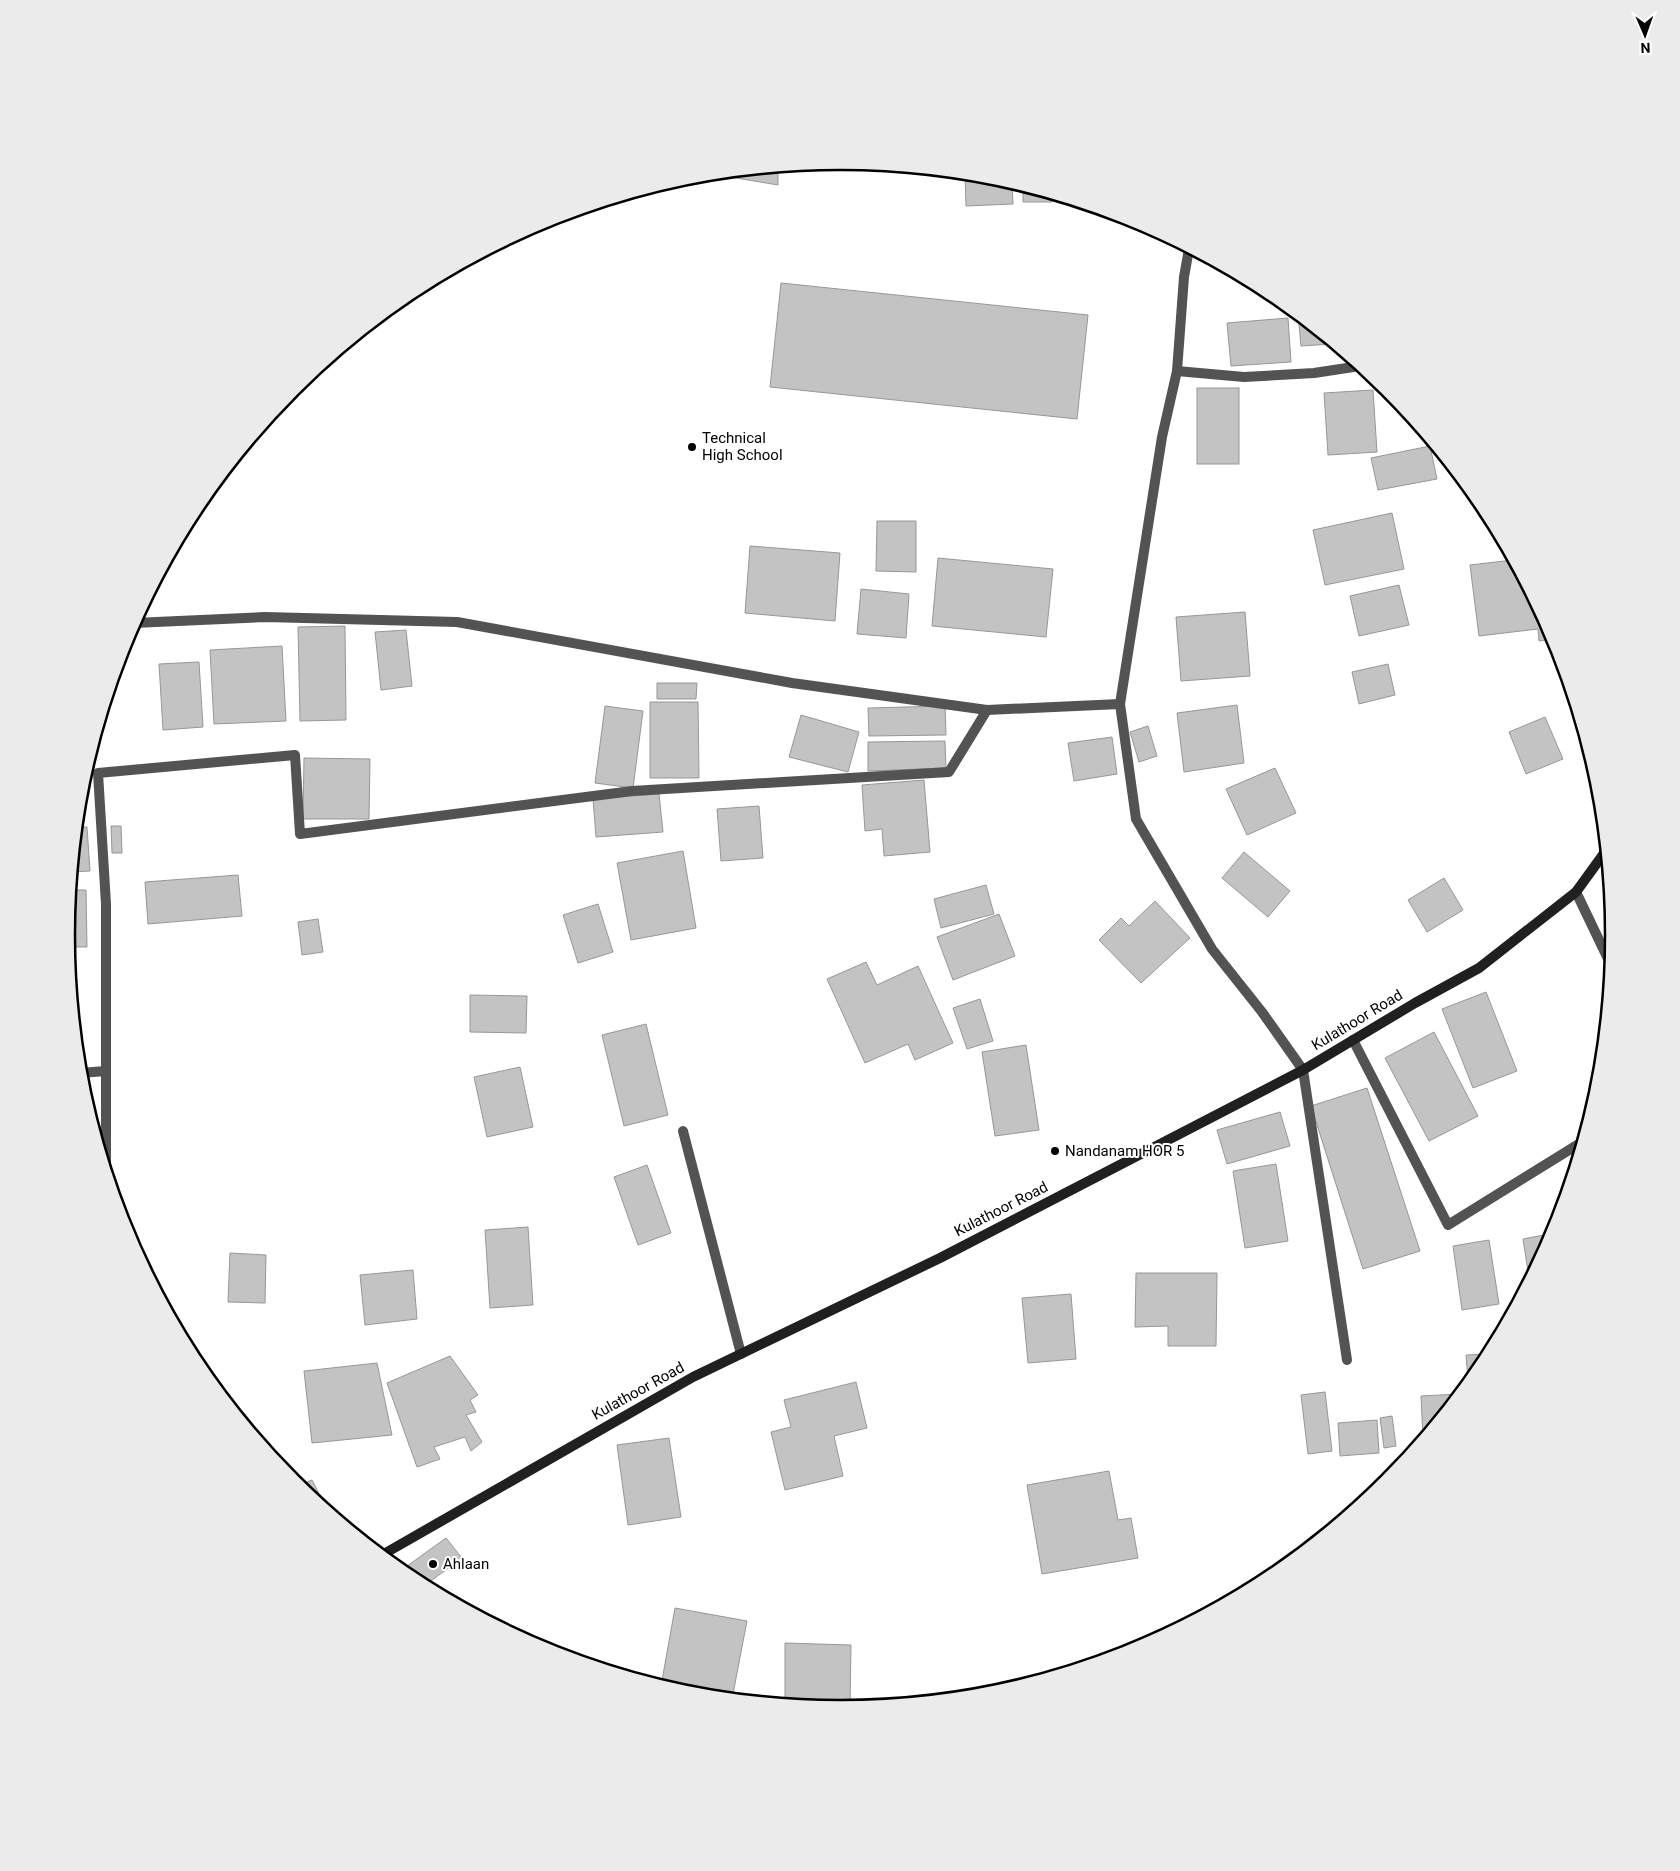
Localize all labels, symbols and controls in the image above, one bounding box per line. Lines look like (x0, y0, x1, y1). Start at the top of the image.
north arrow (1620, 10, 1670, 60)
text: N (1640, 40, 1651, 56)
place label: Technical High School (702, 429, 783, 464)
marker: Technical High School (686, 441, 698, 453)
street label: Kulathoor Road (1308, 986, 1406, 1054)
place label: Nandanam HOR 5 (1065, 1142, 1185, 1160)
marker: Nandanam HOR 5 (1049, 1145, 1061, 1157)
street label: Kulathoor Road (951, 1178, 1051, 1240)
street label: Kulathoor Road (589, 1358, 687, 1424)
place label: Ahlaan (443, 1555, 489, 1573)
marker: Ahlaan (427, 1558, 439, 1570)

